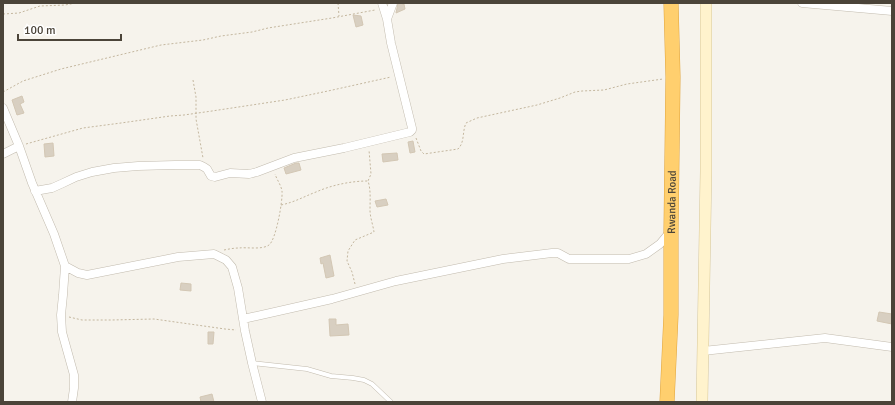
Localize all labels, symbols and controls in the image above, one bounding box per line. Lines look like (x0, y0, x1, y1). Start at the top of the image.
scale bar (18, 16, 121, 42)
text: 100 m (24, 23, 56, 38)
street label: Rwanda Road (664, 170, 678, 234)

